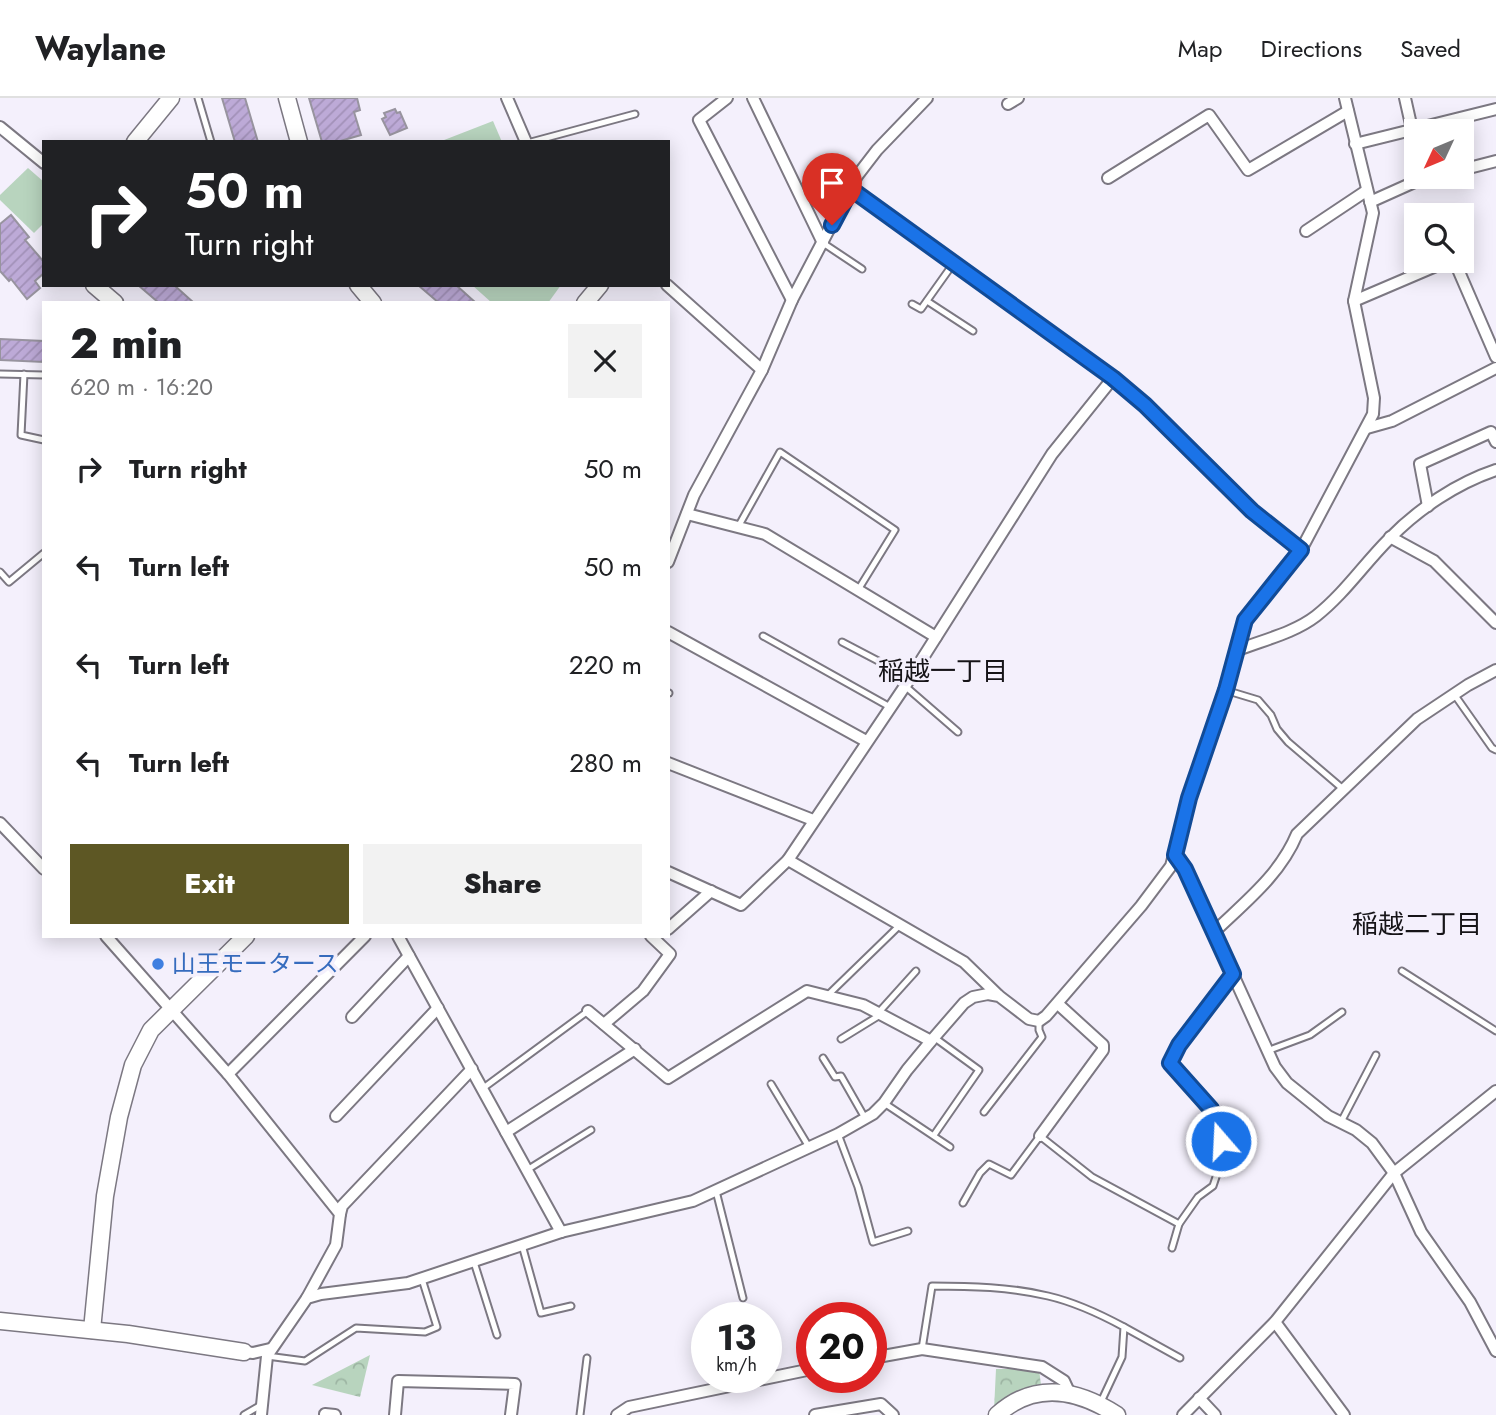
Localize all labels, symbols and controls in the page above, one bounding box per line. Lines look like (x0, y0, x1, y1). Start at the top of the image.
text: Waylane (35, 25, 166, 72)
text: Map (1178, 31, 1223, 66)
text: Directions (1261, 31, 1362, 66)
text: Saved (1400, 31, 1461, 66)
north arrow (1404, 119, 1474, 189)
map controls (1404, 119, 1474, 273)
pin (802, 153, 862, 225)
text: 50 m (185, 156, 304, 226)
icon: arrive (813, 164, 851, 202)
icon: right (70, 168, 161, 259)
button: search (1404, 203, 1474, 273)
text: Turn right (185, 221, 314, 267)
text: 2 min (70, 313, 183, 374)
button: close (568, 324, 642, 398)
text: 620 m · 16:20 (70, 370, 213, 404)
icon: right (70, 450, 108, 488)
text: Turn right (129, 450, 247, 488)
text: 50 m (584, 450, 642, 488)
icon: left (70, 548, 108, 586)
text: Turn left (129, 548, 229, 586)
text: 50 m (584, 548, 642, 586)
icon: left (70, 646, 108, 684)
text: Turn left (129, 646, 229, 684)
text: 220 m (569, 646, 642, 684)
district label: 稲越一丁目 (878, 652, 1008, 690)
icon: left (70, 744, 108, 782)
text: Turn left (129, 744, 229, 782)
text: 280 m (569, 744, 642, 782)
button: Exit (70, 844, 349, 924)
button: Share (363, 844, 642, 924)
district label: 稲越二丁目 (1352, 905, 1482, 943)
place label: 山王モータース (172, 946, 339, 981)
marker: 山王モータース (150, 956, 166, 972)
position arrow (1184, 1104, 1258, 1178)
speed limit sign: 20 (796, 1302, 887, 1393)
text: 13 (717, 1313, 756, 1363)
text: km/h (716, 1352, 757, 1378)

